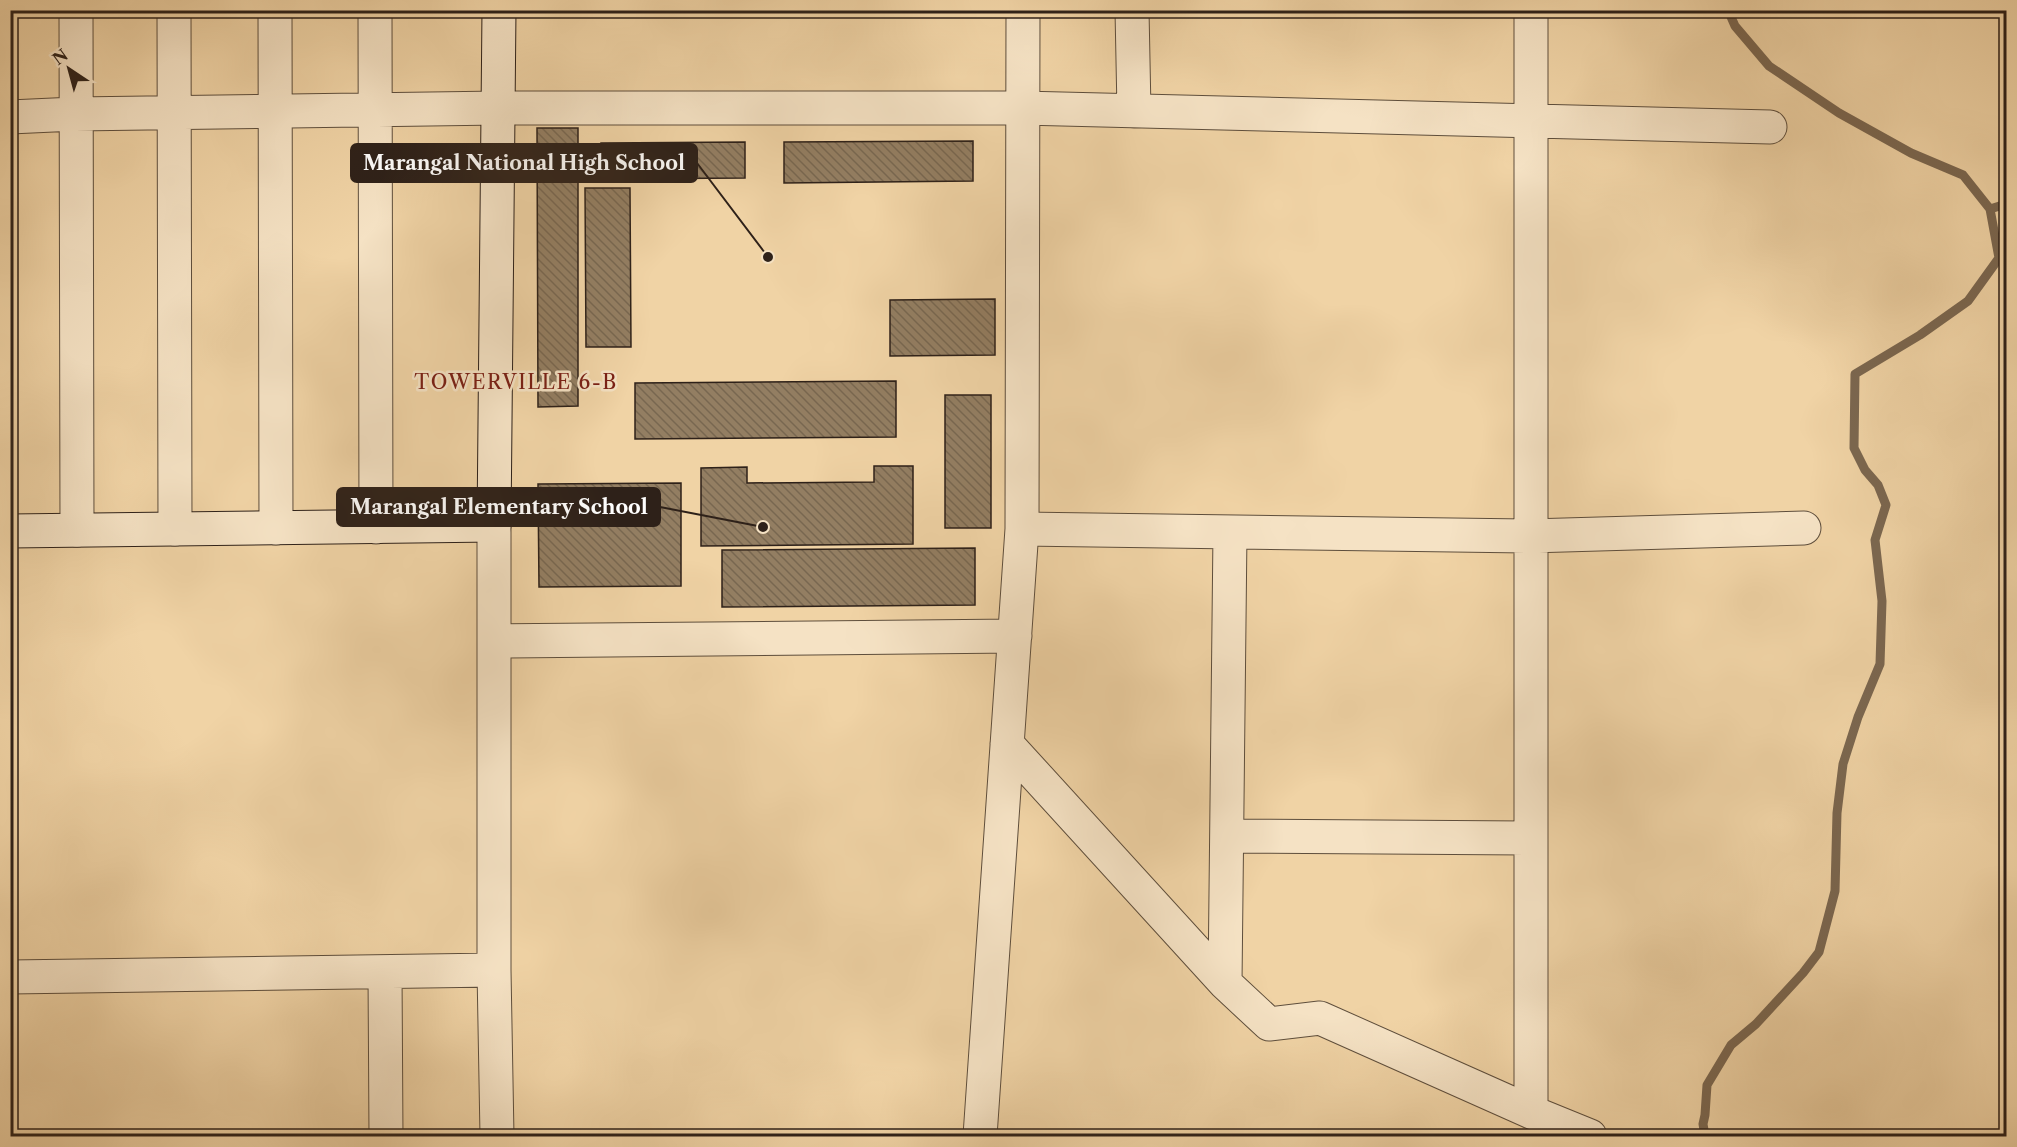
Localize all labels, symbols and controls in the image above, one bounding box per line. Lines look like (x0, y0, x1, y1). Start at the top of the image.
north arrow (39, 39, 99, 99)
text: N (49, 45, 72, 69)
callout: Marangal National High School (351, 144, 697, 182)
text: Marangal National High School (363, 151, 685, 175)
district label: TOWERVILLE 6-B (414, 370, 618, 394)
callout: Marangal Elementary School (337, 488, 660, 526)
text: Marangal Elementary School (350, 495, 648, 519)

